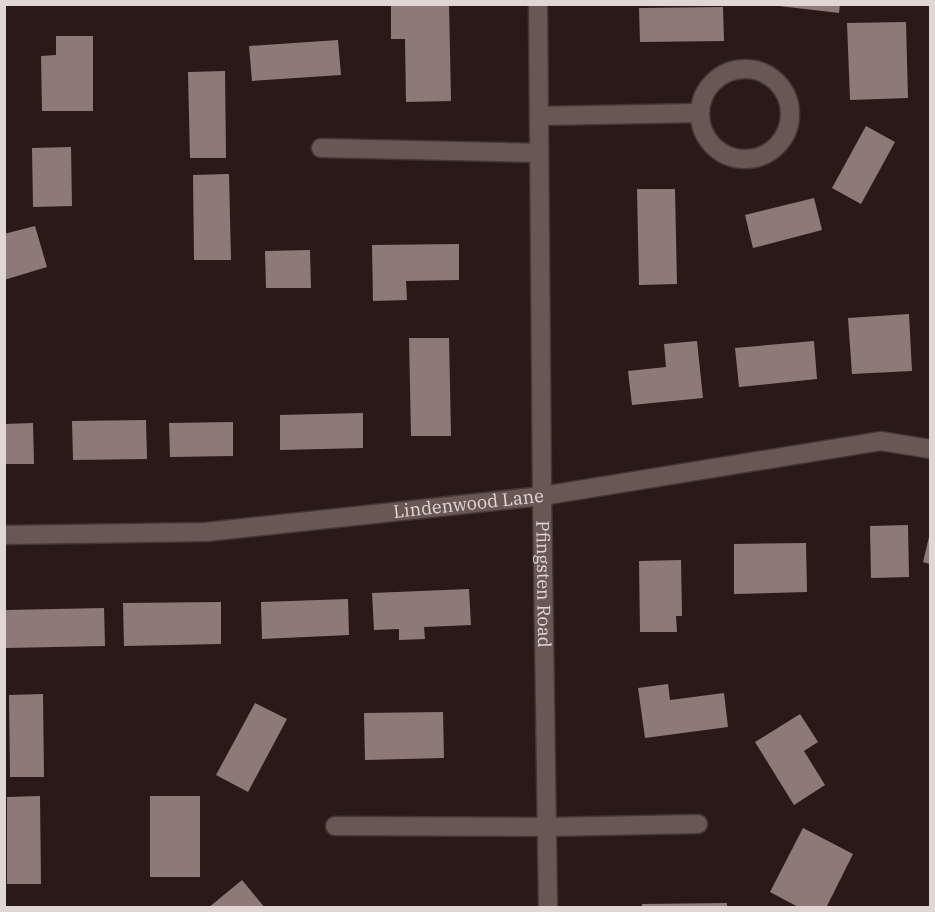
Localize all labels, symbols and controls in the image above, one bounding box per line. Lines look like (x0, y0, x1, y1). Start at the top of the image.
street label: Lindenwood Lane (392, 484, 545, 523)
street label: Pfingsten Road (531, 520, 556, 648)

